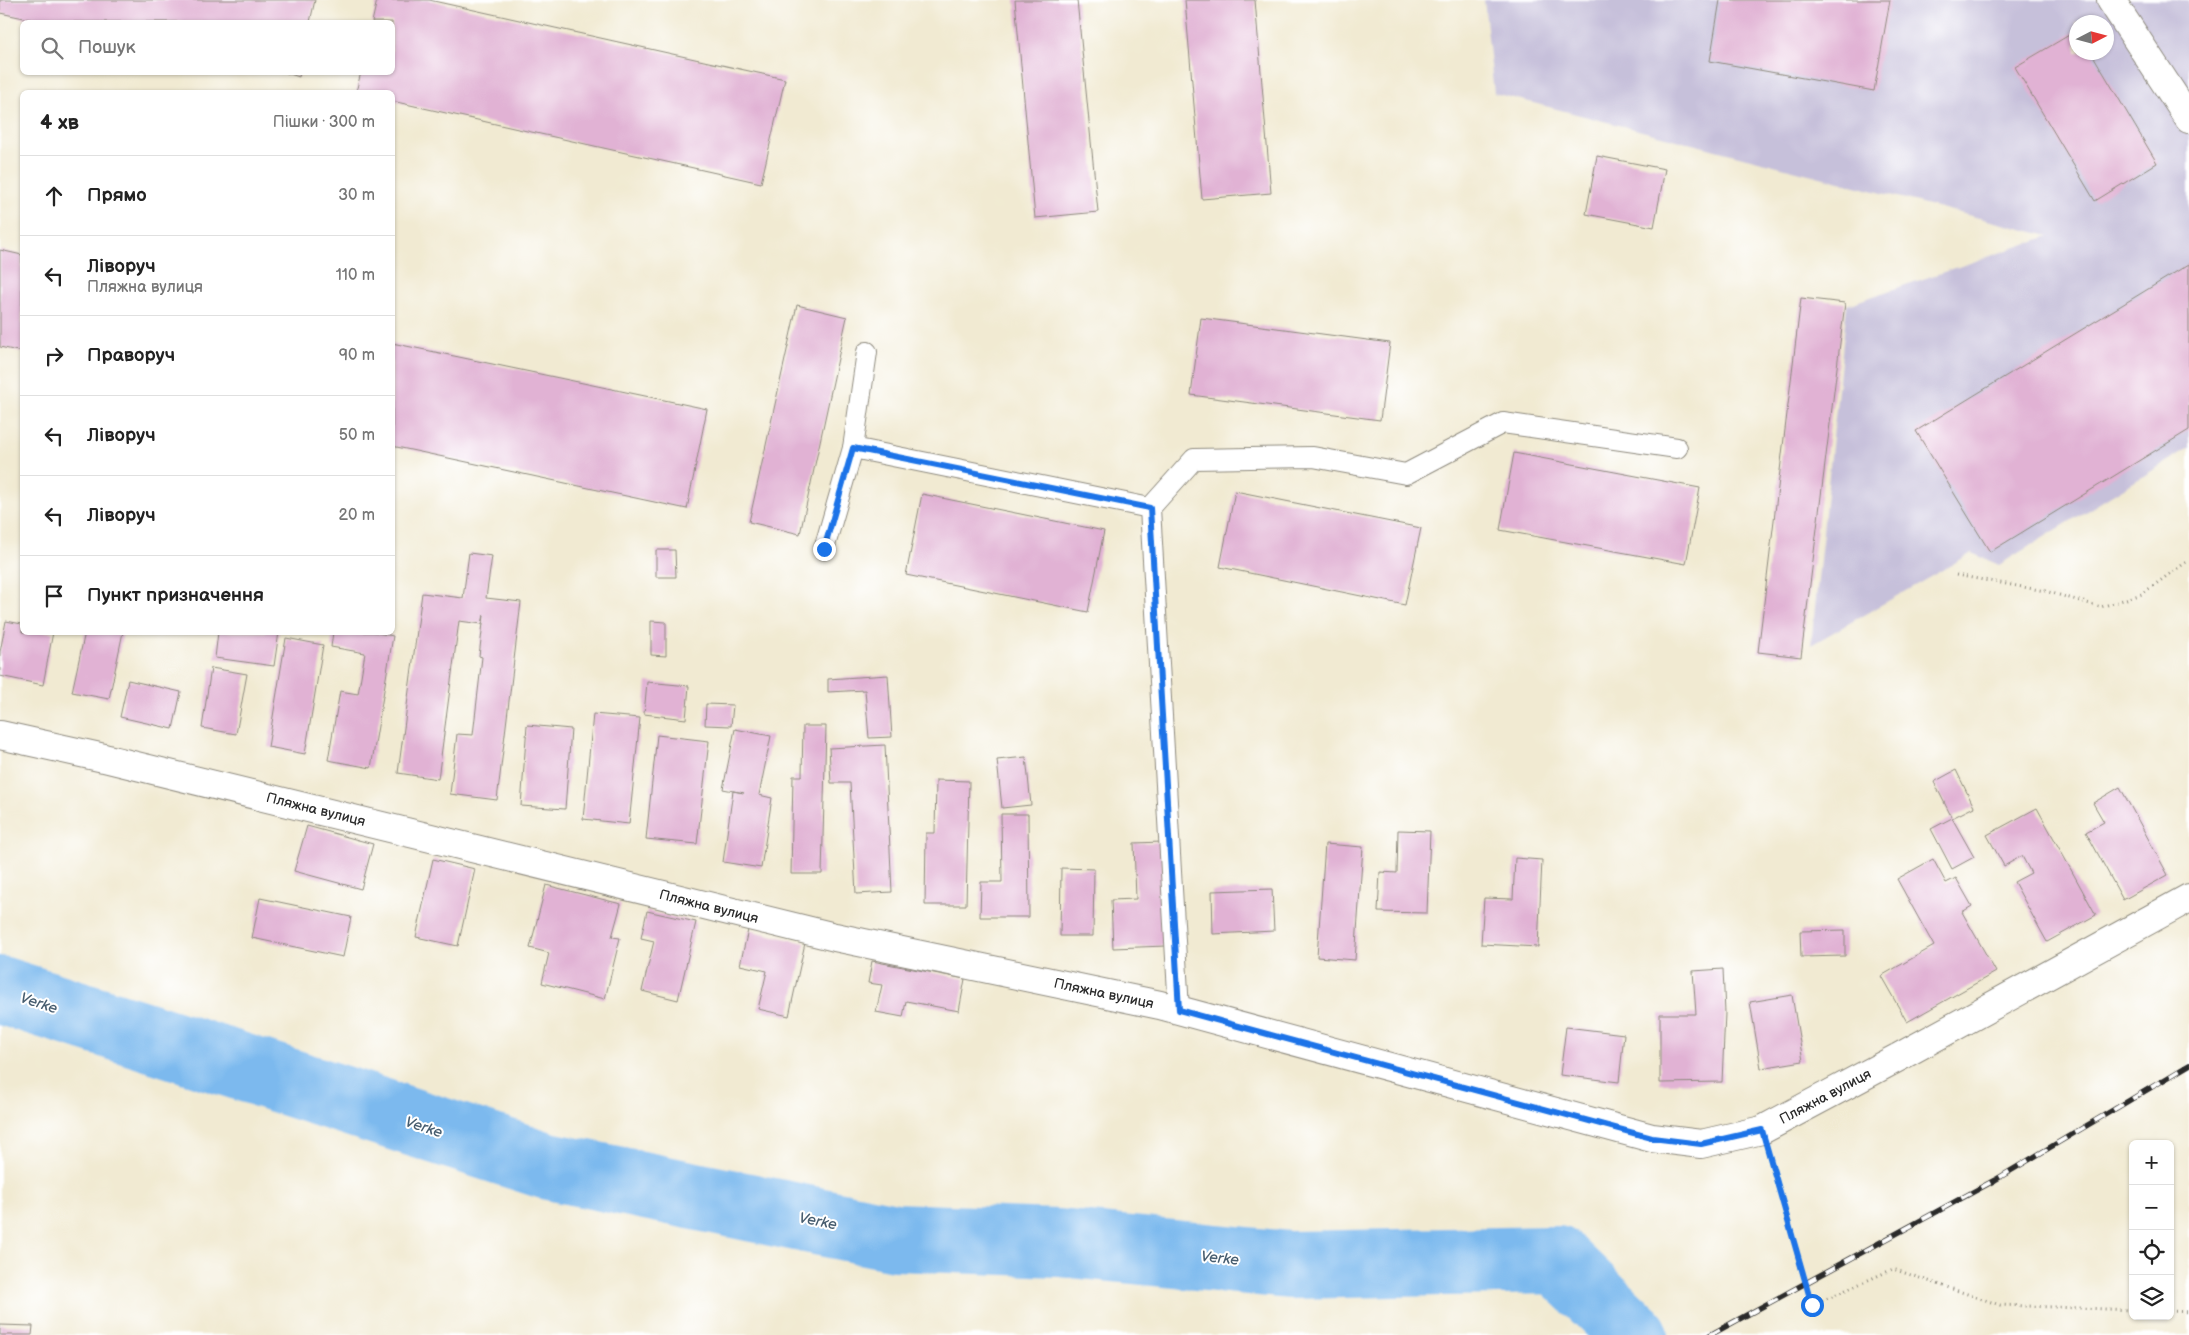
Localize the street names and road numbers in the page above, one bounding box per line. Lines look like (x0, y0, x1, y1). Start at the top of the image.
street label: Пляжна вулиця (265, 789, 367, 830)
street label: Пляжна вулиця (658, 886, 760, 927)
street label: Пляжна вулиця (1052, 975, 1156, 1012)
street label: Пляжна вулиця (1776, 1065, 1874, 1128)

